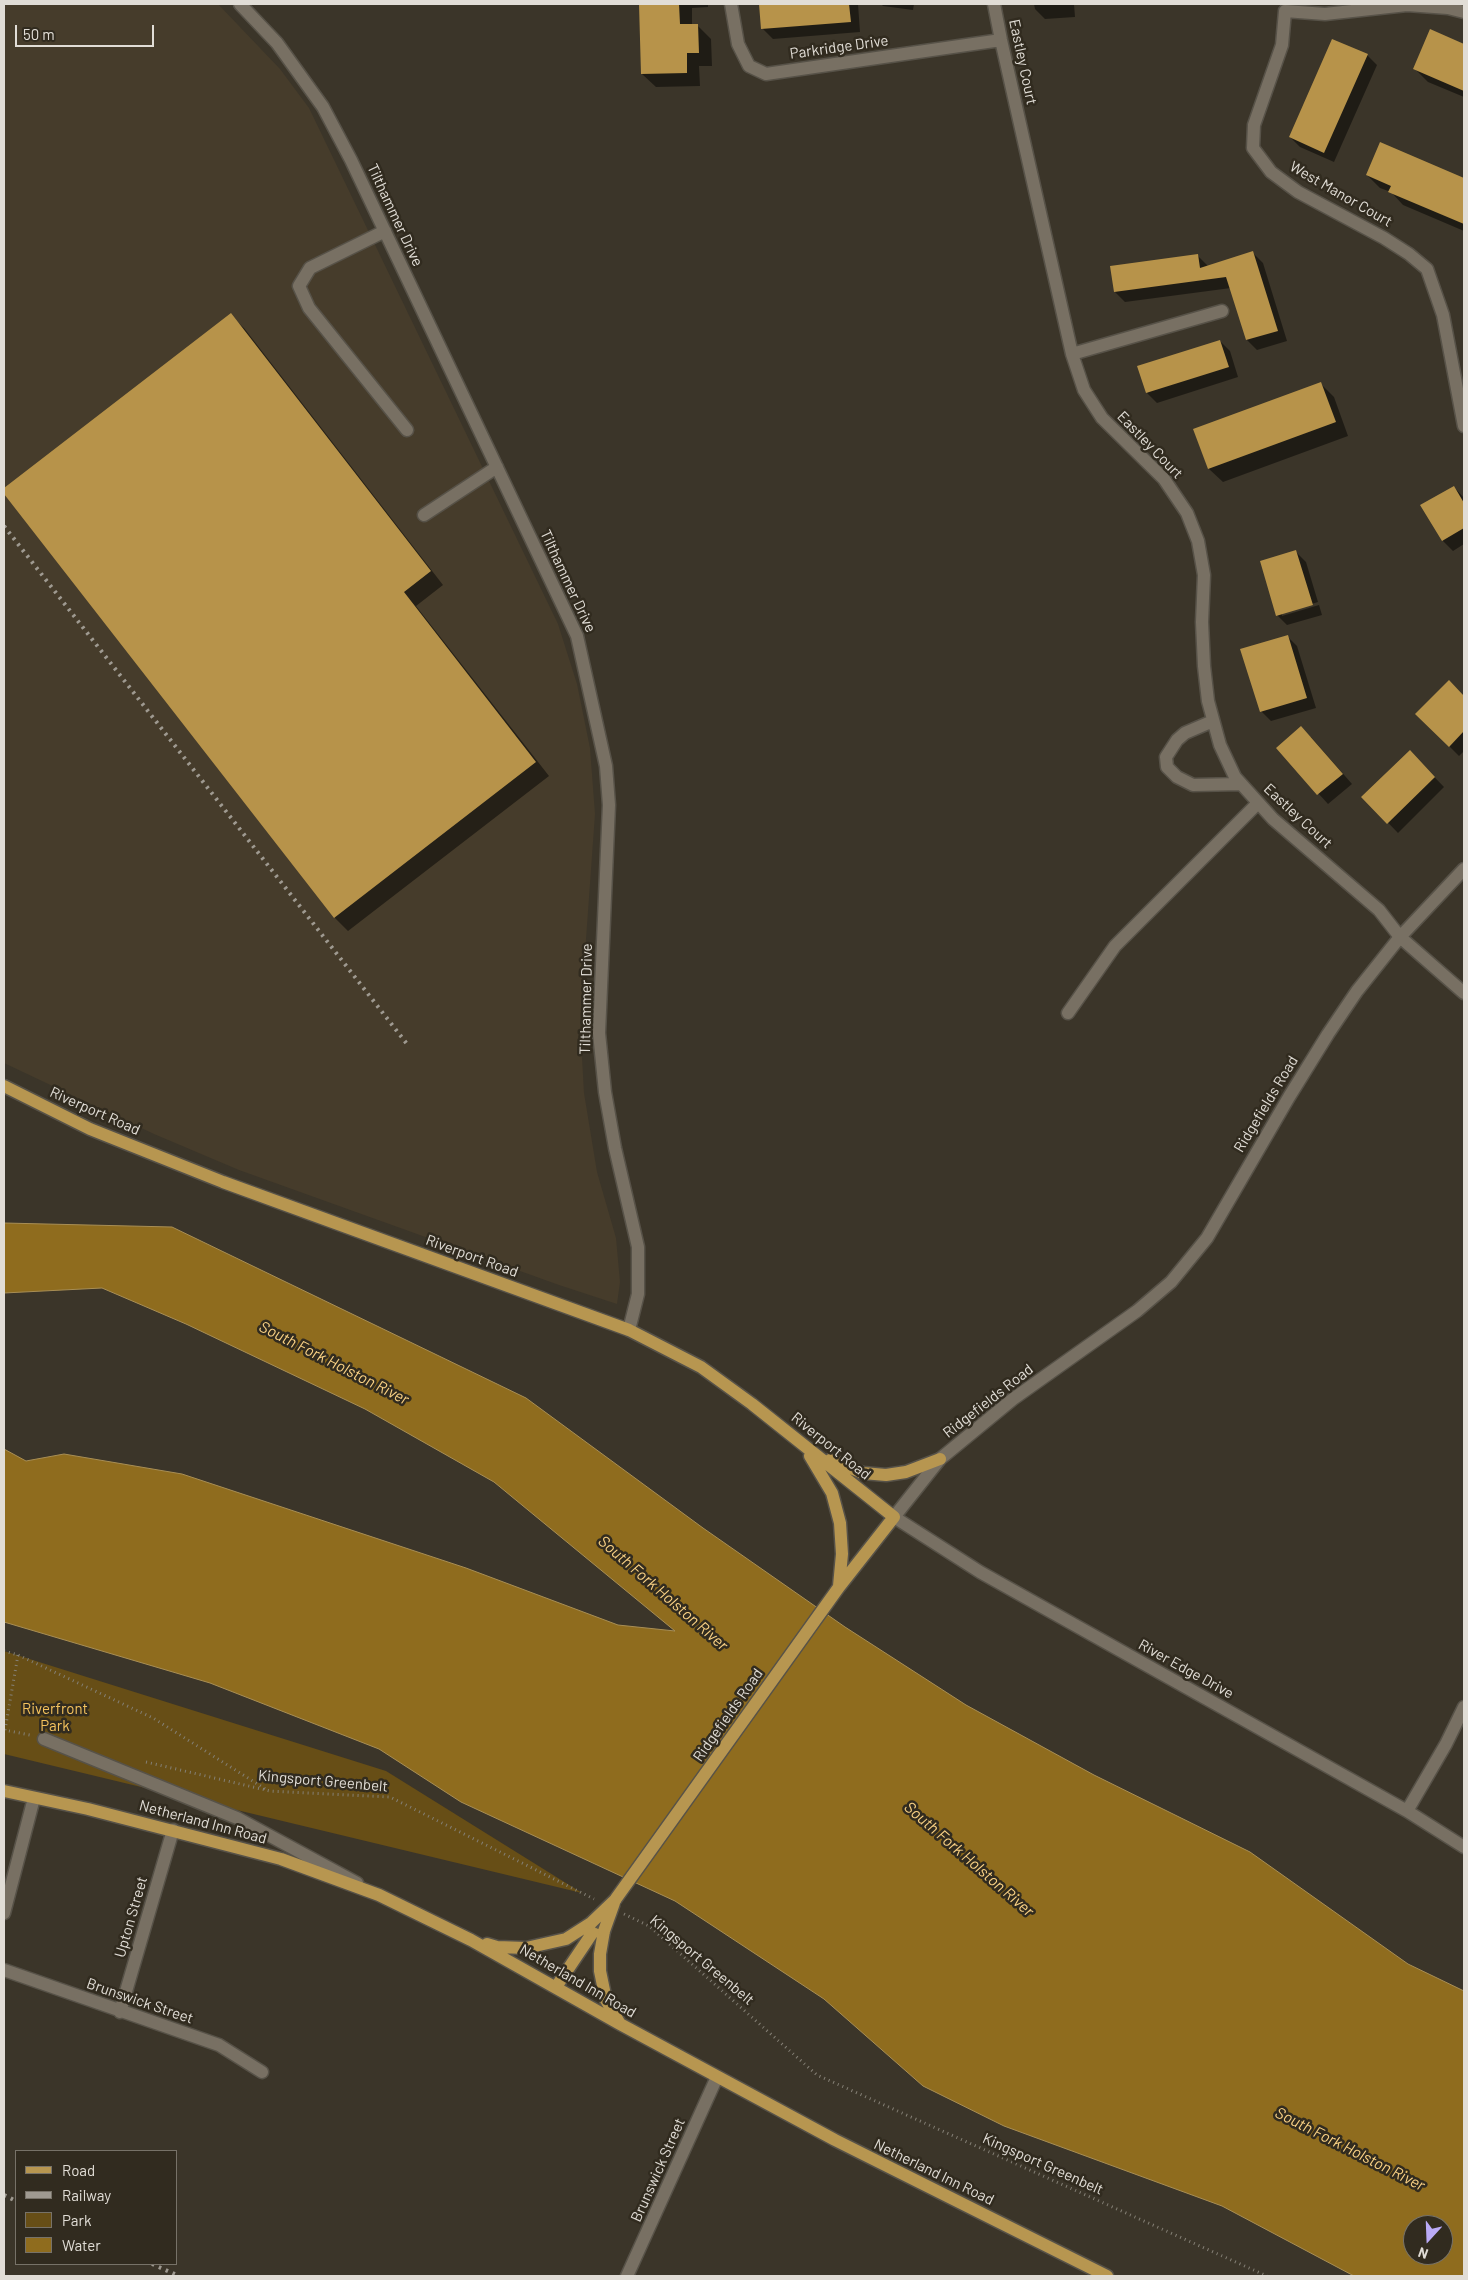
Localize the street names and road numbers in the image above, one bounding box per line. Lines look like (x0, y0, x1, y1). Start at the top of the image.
street label: Eastley Court (1005, 18, 1041, 106)
street label: Parkridge Drive (789, 31, 889, 63)
street label: West Manor Court (1287, 157, 1395, 231)
street label: Tilthammer Drive (363, 161, 427, 269)
street label: Eastley Court (1113, 407, 1187, 483)
street label: Tilthammer Drive (536, 527, 600, 635)
street label: Eastley Court (1260, 780, 1336, 852)
street label: Tilthammer Drive (576, 943, 596, 1055)
street label: Ridgefields Road (1230, 1052, 1302, 1156)
street label: Riverport Road (47, 1083, 143, 1139)
street label: Riverport Road (423, 1231, 521, 1281)
street label: Ridgefields Road (939, 1360, 1037, 1442)
street label: Riverport Road (788, 1408, 874, 1484)
street label: River Edge Drive (1135, 1635, 1237, 1703)
street label: Ridgefields Road (689, 1665, 767, 1765)
street label: Kingsport Greenbelt (257, 1766, 389, 1796)
street label: Netherland Inn Road (137, 1796, 269, 1848)
street label: Upton Street (111, 1874, 151, 1960)
street label: Kingsport Greenbelt (646, 1911, 758, 2009)
street label: Netherland Inn Road (517, 1940, 639, 2022)
street label: Brunswick Street (84, 1974, 196, 2028)
street label: Brunswick Street (627, 2115, 689, 2225)
street label: Kingsport Greenbelt (980, 2129, 1106, 2199)
street label: Netherland Inn Road (871, 2135, 997, 2209)

